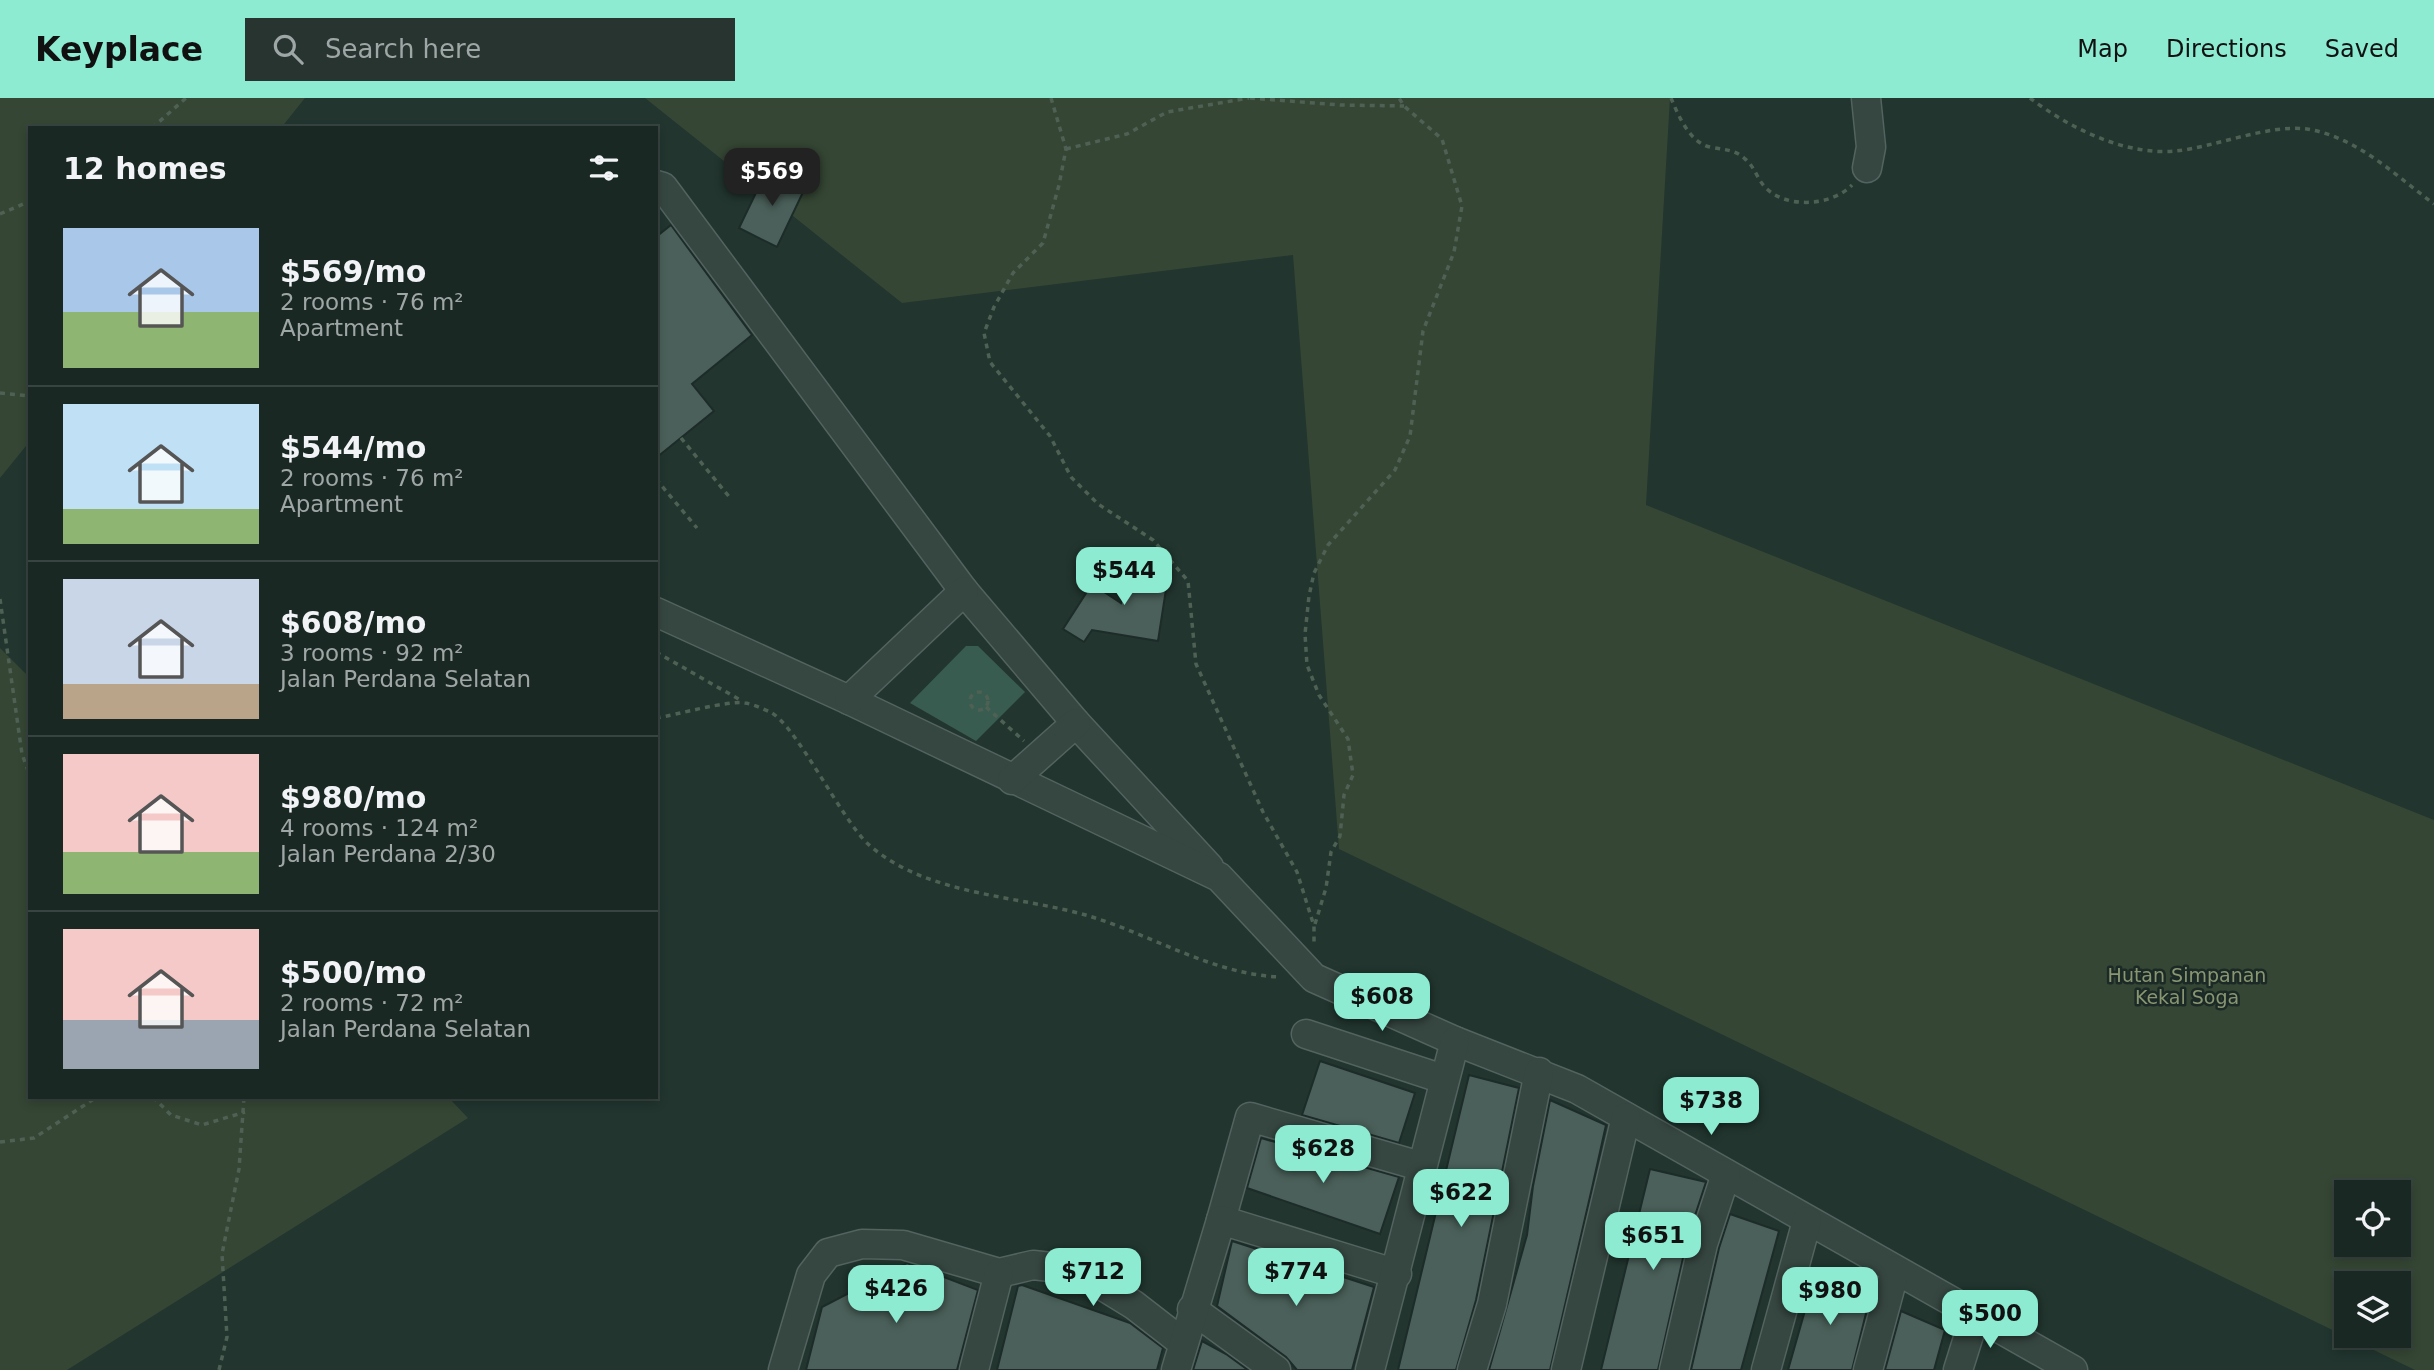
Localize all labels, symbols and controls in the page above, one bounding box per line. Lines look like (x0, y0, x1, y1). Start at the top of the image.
search box (245, 18, 735, 81)
text: Keyplace (35, 30, 203, 69)
icon: search (269, 30, 307, 68)
text: Search here (325, 34, 481, 64)
text: Map (2077, 35, 2128, 63)
text: Directions (2166, 35, 2287, 63)
text: Saved (2325, 35, 2399, 63)
pin: $569 (731, 148, 813, 208)
icon: filters (585, 149, 623, 187)
text: 12 homes (63, 151, 227, 186)
text: $569 (740, 158, 804, 184)
text: $569/mo (280, 254, 426, 289)
icon: home (119, 256, 203, 340)
text: 2 rooms · 76 m² (280, 289, 464, 315)
text: Apartment (280, 315, 403, 341)
text: $544/mo (280, 430, 426, 465)
icon: home (119, 432, 203, 516)
text: 2 rooms · 76 m² (280, 465, 464, 491)
text: Apartment (280, 491, 403, 517)
pin: $544 (1083, 547, 1165, 607)
text: $544 (1092, 557, 1156, 583)
text: $608/mo (280, 605, 426, 640)
icon: home (119, 607, 203, 691)
text: 3 rooms · 92 m² (280, 640, 464, 666)
text: Jalan Perdana Selatan (280, 666, 531, 692)
text: $980/mo (280, 780, 426, 815)
icon: home (119, 782, 203, 866)
text: 4 rooms · 124 m² (280, 815, 478, 841)
text: Jalan Perdana 2/30 (280, 841, 496, 867)
text: $500/mo (280, 955, 426, 990)
icon: home (119, 957, 203, 1041)
park label: Hutan Simpanan Kekal Soga (2108, 964, 2266, 1008)
pin: $608 (1341, 974, 1423, 1033)
text: $608 (1350, 983, 1414, 1009)
text: 2 rooms · 72 m² (280, 990, 464, 1016)
text: Jalan Perdana Selatan (280, 1016, 531, 1042)
pin: $738 (1670, 1077, 1752, 1137)
text: $738 (1679, 1087, 1743, 1113)
pin: $628 (1282, 1126, 1364, 1185)
text: $628 (1291, 1135, 1355, 1161)
pin: $622 (1420, 1170, 1502, 1229)
text: $622 (1429, 1179, 1493, 1205)
map controls (2334, 1180, 2411, 1348)
button: locate (2334, 1180, 2411, 1257)
pin: $651 (1612, 1212, 1694, 1272)
text: $651 (1621, 1222, 1685, 1248)
pin: $712 (1052, 1248, 1134, 1308)
pin: $774 (1255, 1248, 1337, 1308)
text: $712 (1061, 1258, 1125, 1284)
text: $774 (1264, 1258, 1328, 1284)
pin: $426 (855, 1266, 937, 1325)
pin: $980 (1789, 1268, 1871, 1327)
button: layers (2334, 1271, 2411, 1348)
text: $426 (864, 1275, 928, 1301)
text: $980 (1798, 1277, 1862, 1303)
pin: $500 (1949, 1290, 2031, 1350)
text: $500 (1958, 1300, 2022, 1326)

